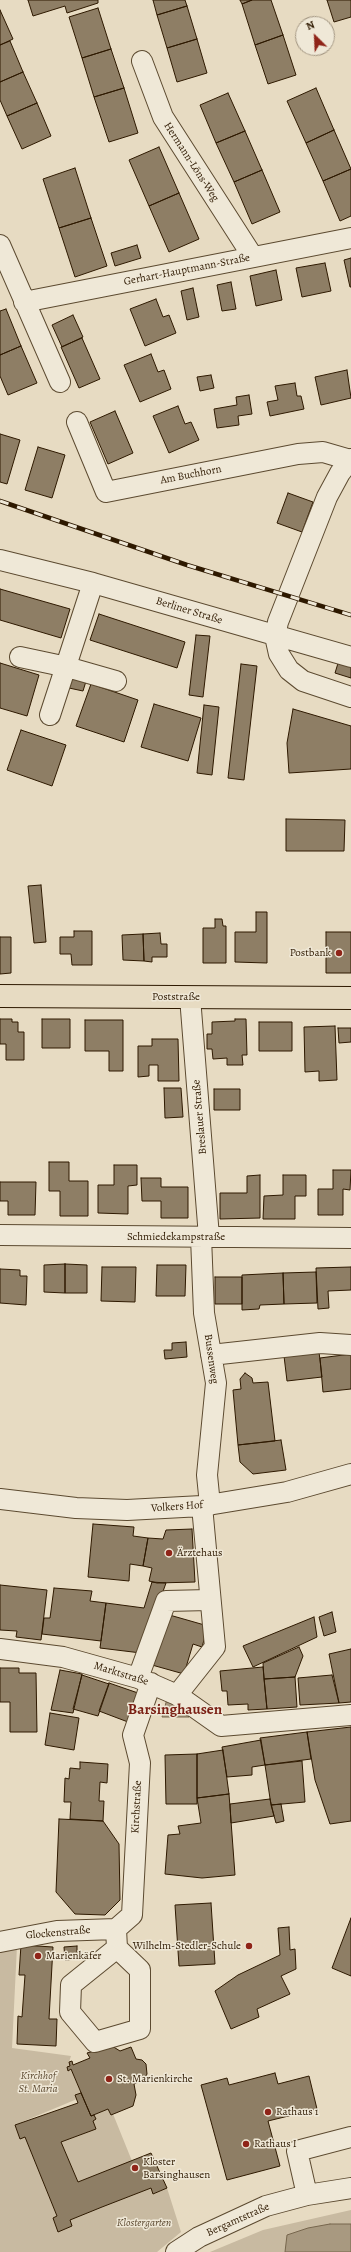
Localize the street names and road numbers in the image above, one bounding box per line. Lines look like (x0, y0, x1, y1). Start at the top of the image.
street label: Hermann-Löns-Weg (160, 120, 222, 204)
street label: Gerhart-Hauptmann-Straße (123, 251, 251, 289)
street label: Am Buchhorn (159, 463, 223, 487)
street label: Berliner Straße (154, 595, 224, 627)
street label: Poststraße (152, 990, 200, 1004)
street label: Breslauer Straße (190, 1079, 210, 1155)
street label: Schmiedekampstraße (127, 1230, 225, 1244)
street label: Bussenweg (201, 1333, 221, 1385)
street label: Volkers Hof (150, 1499, 204, 1515)
street label: Marktstraße (92, 1659, 150, 1689)
street label: Kirchstraße (129, 1780, 145, 1834)
street label: Glockenstraße (25, 1924, 91, 1942)
street label: Bergamtstraße (204, 2200, 272, 2240)

